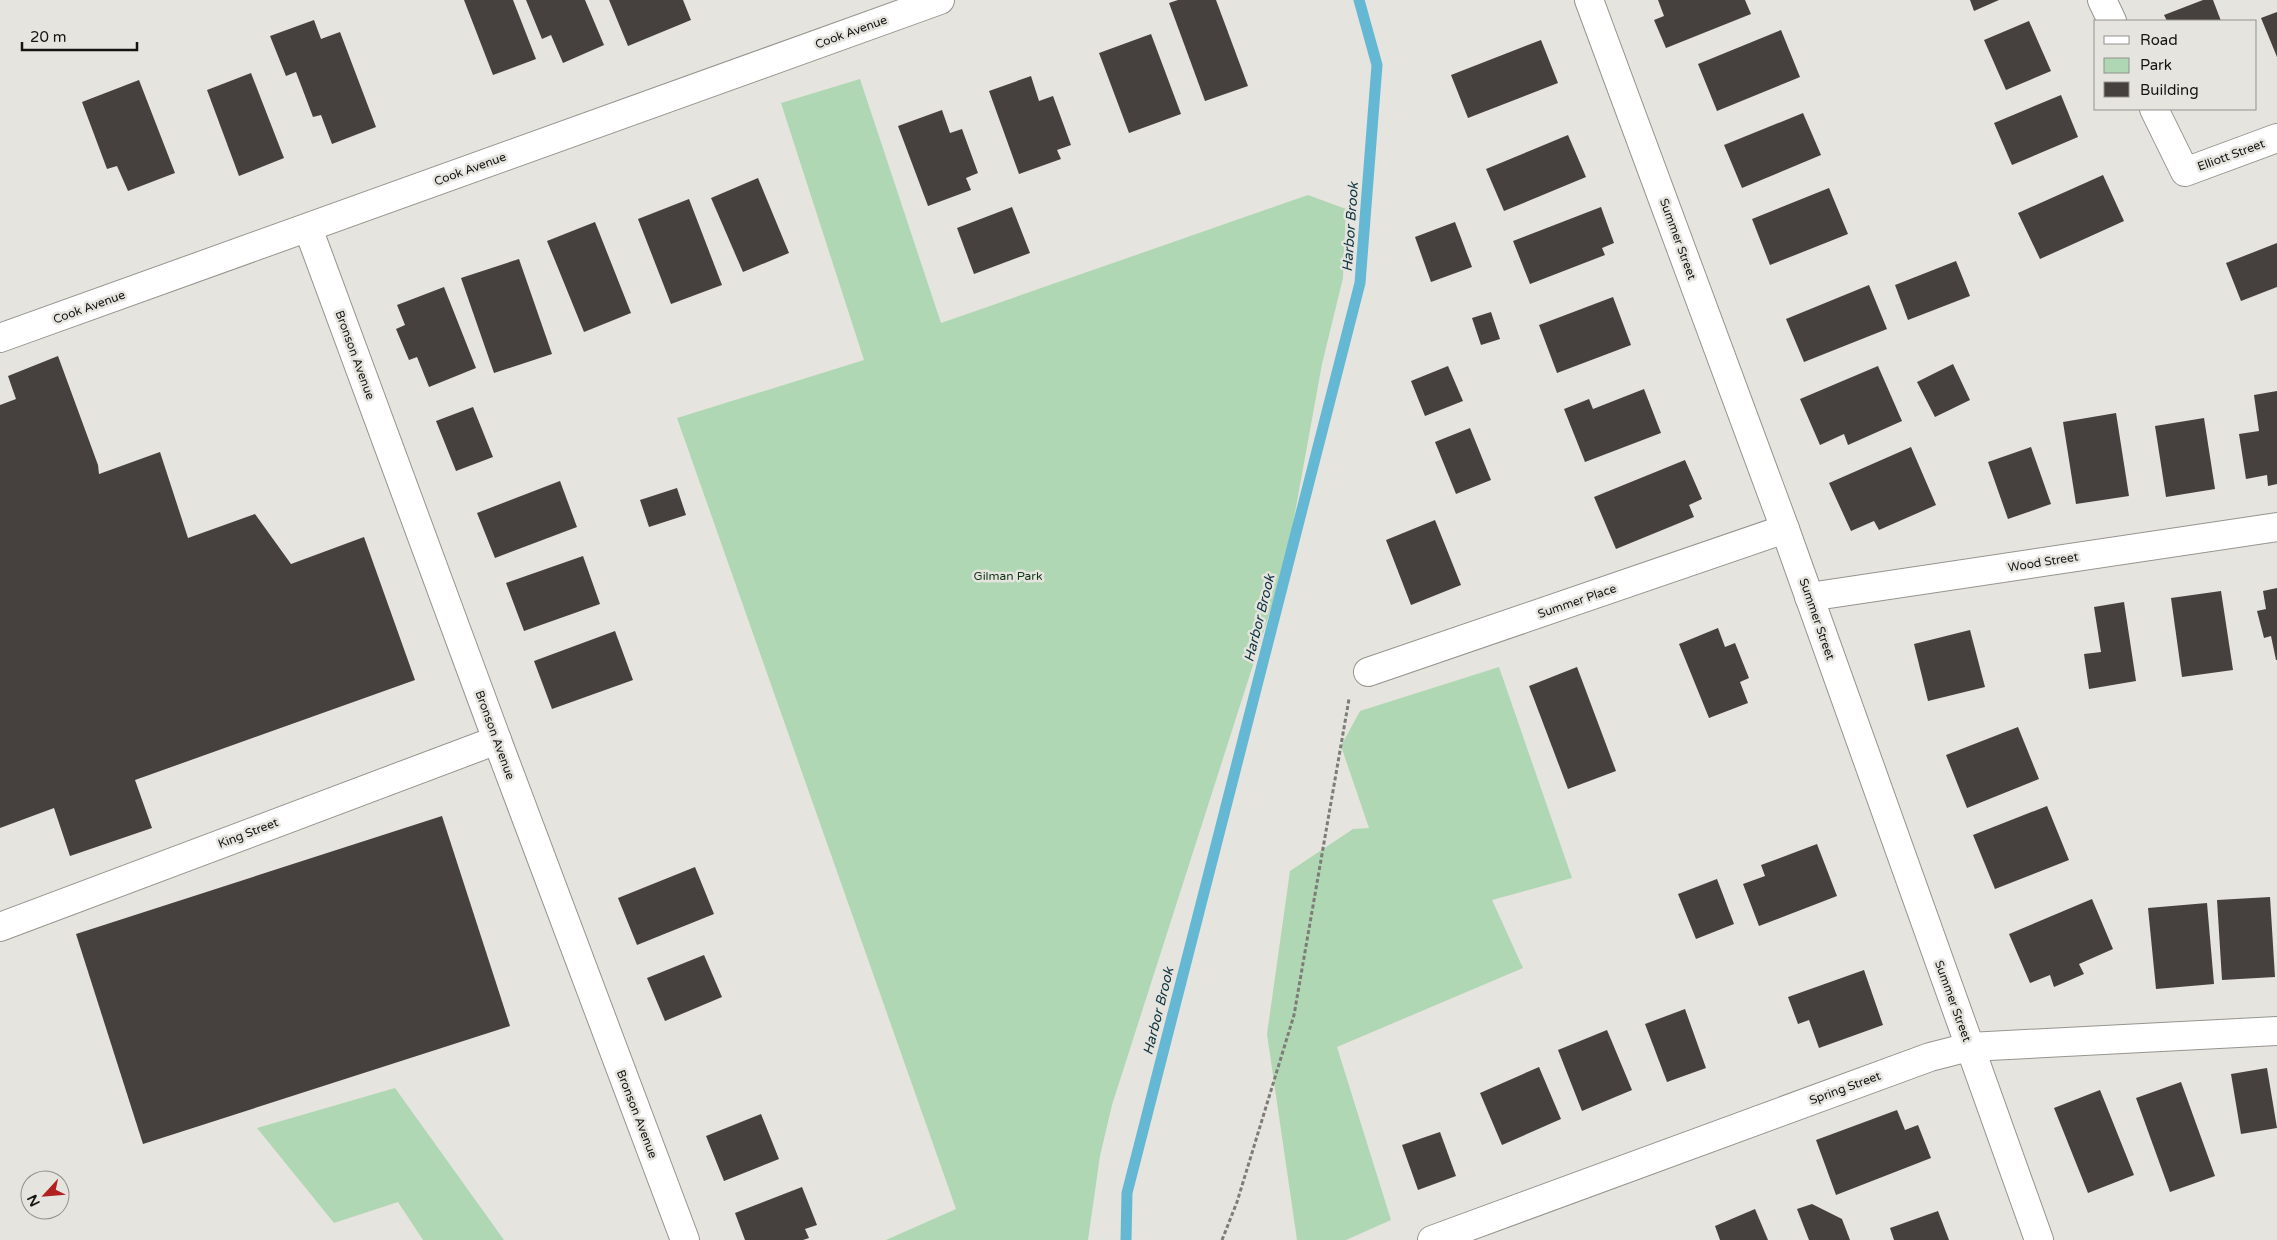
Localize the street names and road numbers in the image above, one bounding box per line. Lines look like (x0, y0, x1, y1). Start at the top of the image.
street label: Cook Avenue (813, 12, 889, 51)
street label: Elliott Street (2196, 136, 2267, 174)
street label: Cook Avenue (432, 149, 508, 188)
street label: Summer Street (1657, 196, 1699, 282)
street label: Cook Avenue (51, 287, 127, 326)
street label: Bronson Avenue (332, 309, 378, 402)
street label: Wood Street (2007, 549, 2080, 574)
street label: Summer Street (1796, 576, 1838, 662)
street label: Summer Place (1536, 581, 1618, 621)
street label: Bronson Avenue (472, 689, 518, 782)
street label: King Street (216, 815, 280, 851)
street label: Summer Street (1932, 958, 1974, 1044)
street label: Bronson Avenue (614, 1068, 660, 1160)
street label: Spring Street (1807, 1068, 1883, 1107)

